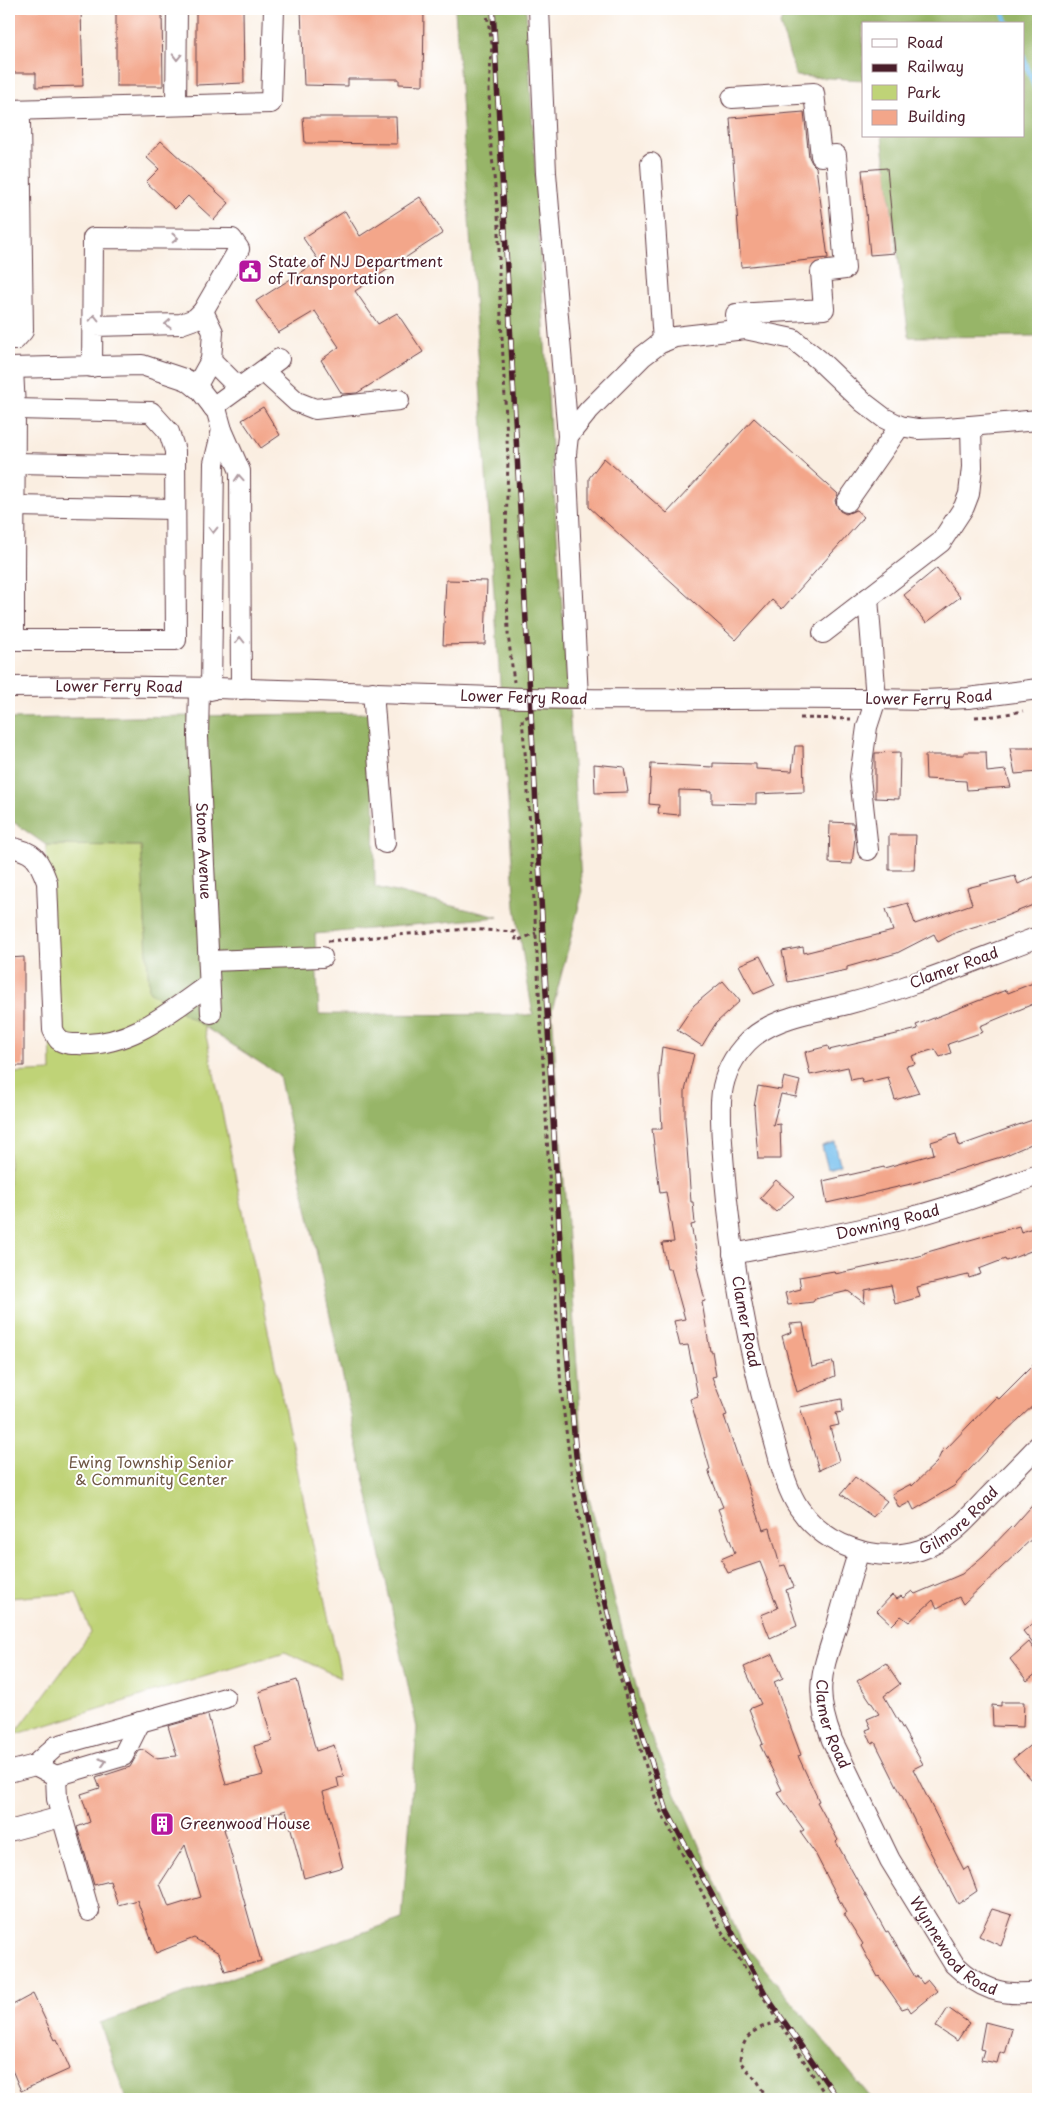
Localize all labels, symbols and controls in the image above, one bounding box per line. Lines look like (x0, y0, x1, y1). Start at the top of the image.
legend (862, 22, 1024, 138)
text: Road (907, 30, 943, 53)
one-way arrow (171, 53, 182, 61)
text: Railway (907, 54, 964, 77)
text: Park (907, 80, 941, 103)
text: Building (907, 104, 966, 127)
one-way arrow (171, 233, 179, 244)
place label: State of NJ Department of Transportation (268, 249, 443, 289)
public building icon: State of NJ Department of Transportation (237, 258, 263, 284)
one-way arrow (88, 314, 99, 322)
one-way arrow (164, 319, 172, 330)
one-way arrow (234, 473, 245, 481)
one-way arrow (208, 527, 218, 535)
one-way arrow (235, 636, 246, 644)
street label: Lower Ferry Road (55, 673, 183, 697)
street label: Lower Ferry Road (865, 682, 994, 710)
street label: Lower Ferry Road (460, 683, 588, 709)
street label: Stone Avenue (191, 802, 219, 900)
street label: Clamer Road (906, 940, 1001, 993)
street label: Downing Road (834, 1197, 942, 1244)
street label: Clamer Road (727, 1274, 768, 1370)
park label: Ewing Township Senior & Community Center (68, 1450, 235, 1490)
street label: Gilmore Road (915, 1480, 1003, 1560)
street label: Clamer Road (811, 1678, 857, 1772)
one-way arrow (98, 1758, 106, 1768)
building icon: Greenwood House (149, 1811, 175, 1837)
place label: Greenwood House (180, 1811, 311, 1834)
street label: Wynnewood Road (905, 1891, 1001, 2000)

